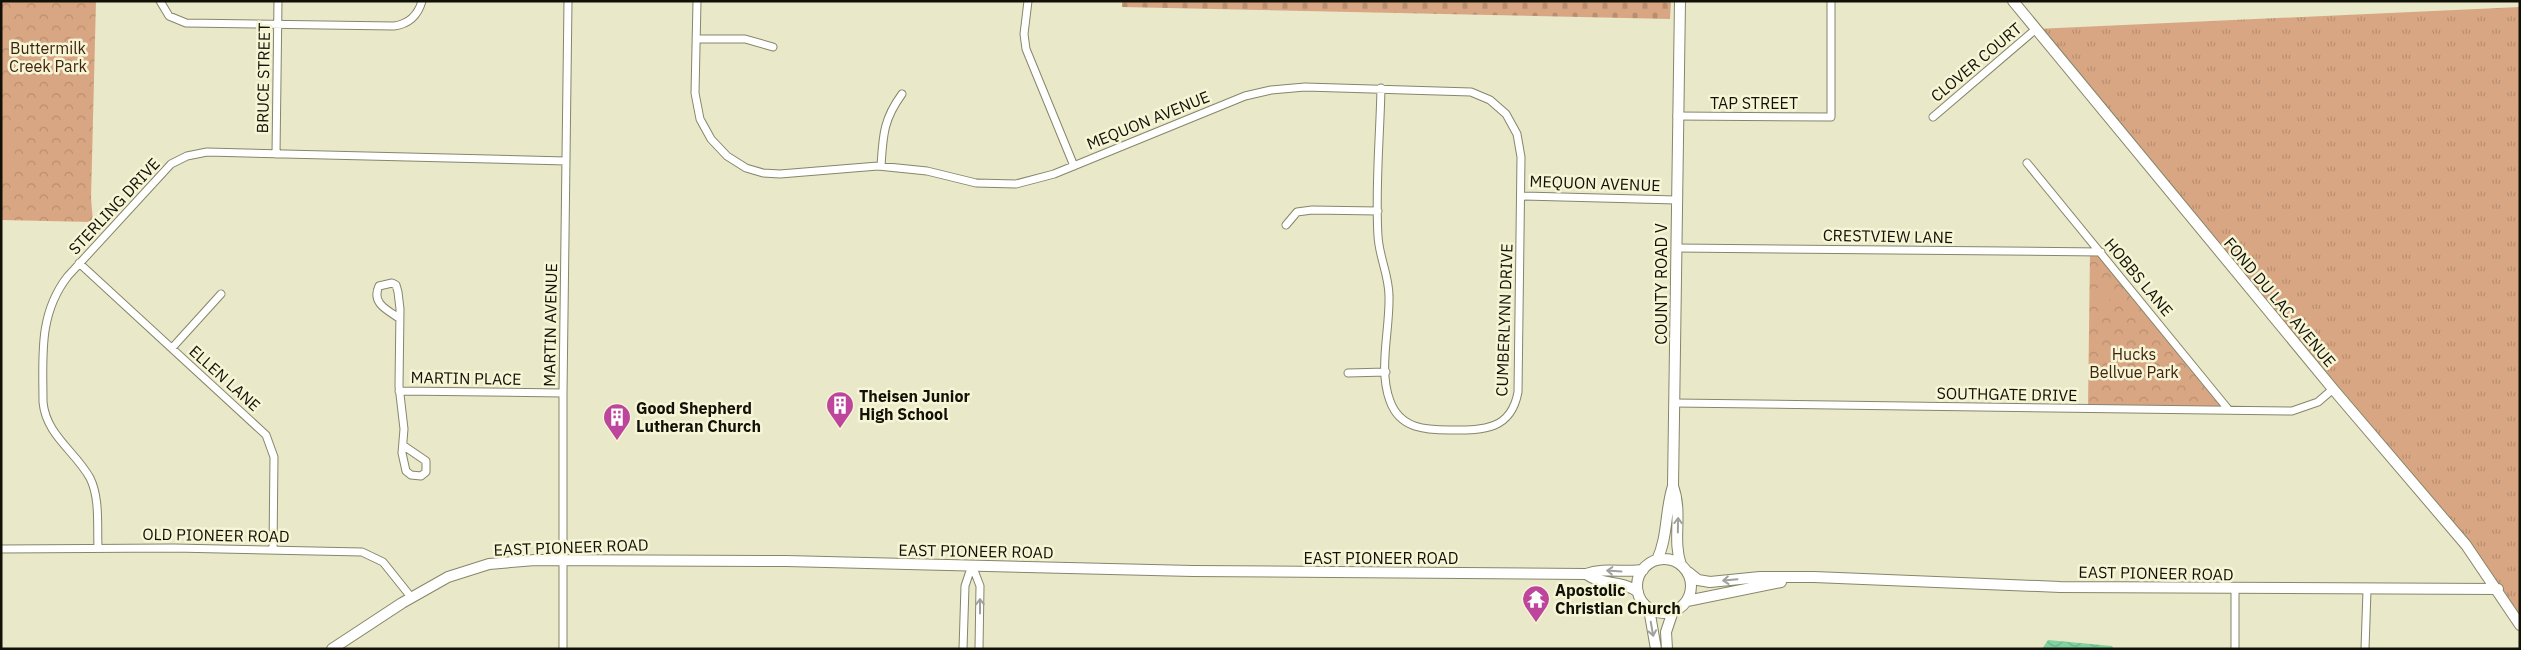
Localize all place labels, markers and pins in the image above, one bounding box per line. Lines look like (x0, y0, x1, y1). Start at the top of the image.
place label: Theisen Junior High School (859, 386, 970, 424)
building icon: Theisen Junior High School (825, 390, 855, 429)
place label: Good Shepherd Lutheran Church (636, 398, 761, 436)
building icon: Good Shepherd Lutheran Church (602, 402, 632, 441)
place label: Apostolic Christian Church (1555, 580, 1681, 618)
temple icon: Apostolic Christian Church (1521, 584, 1551, 623)

